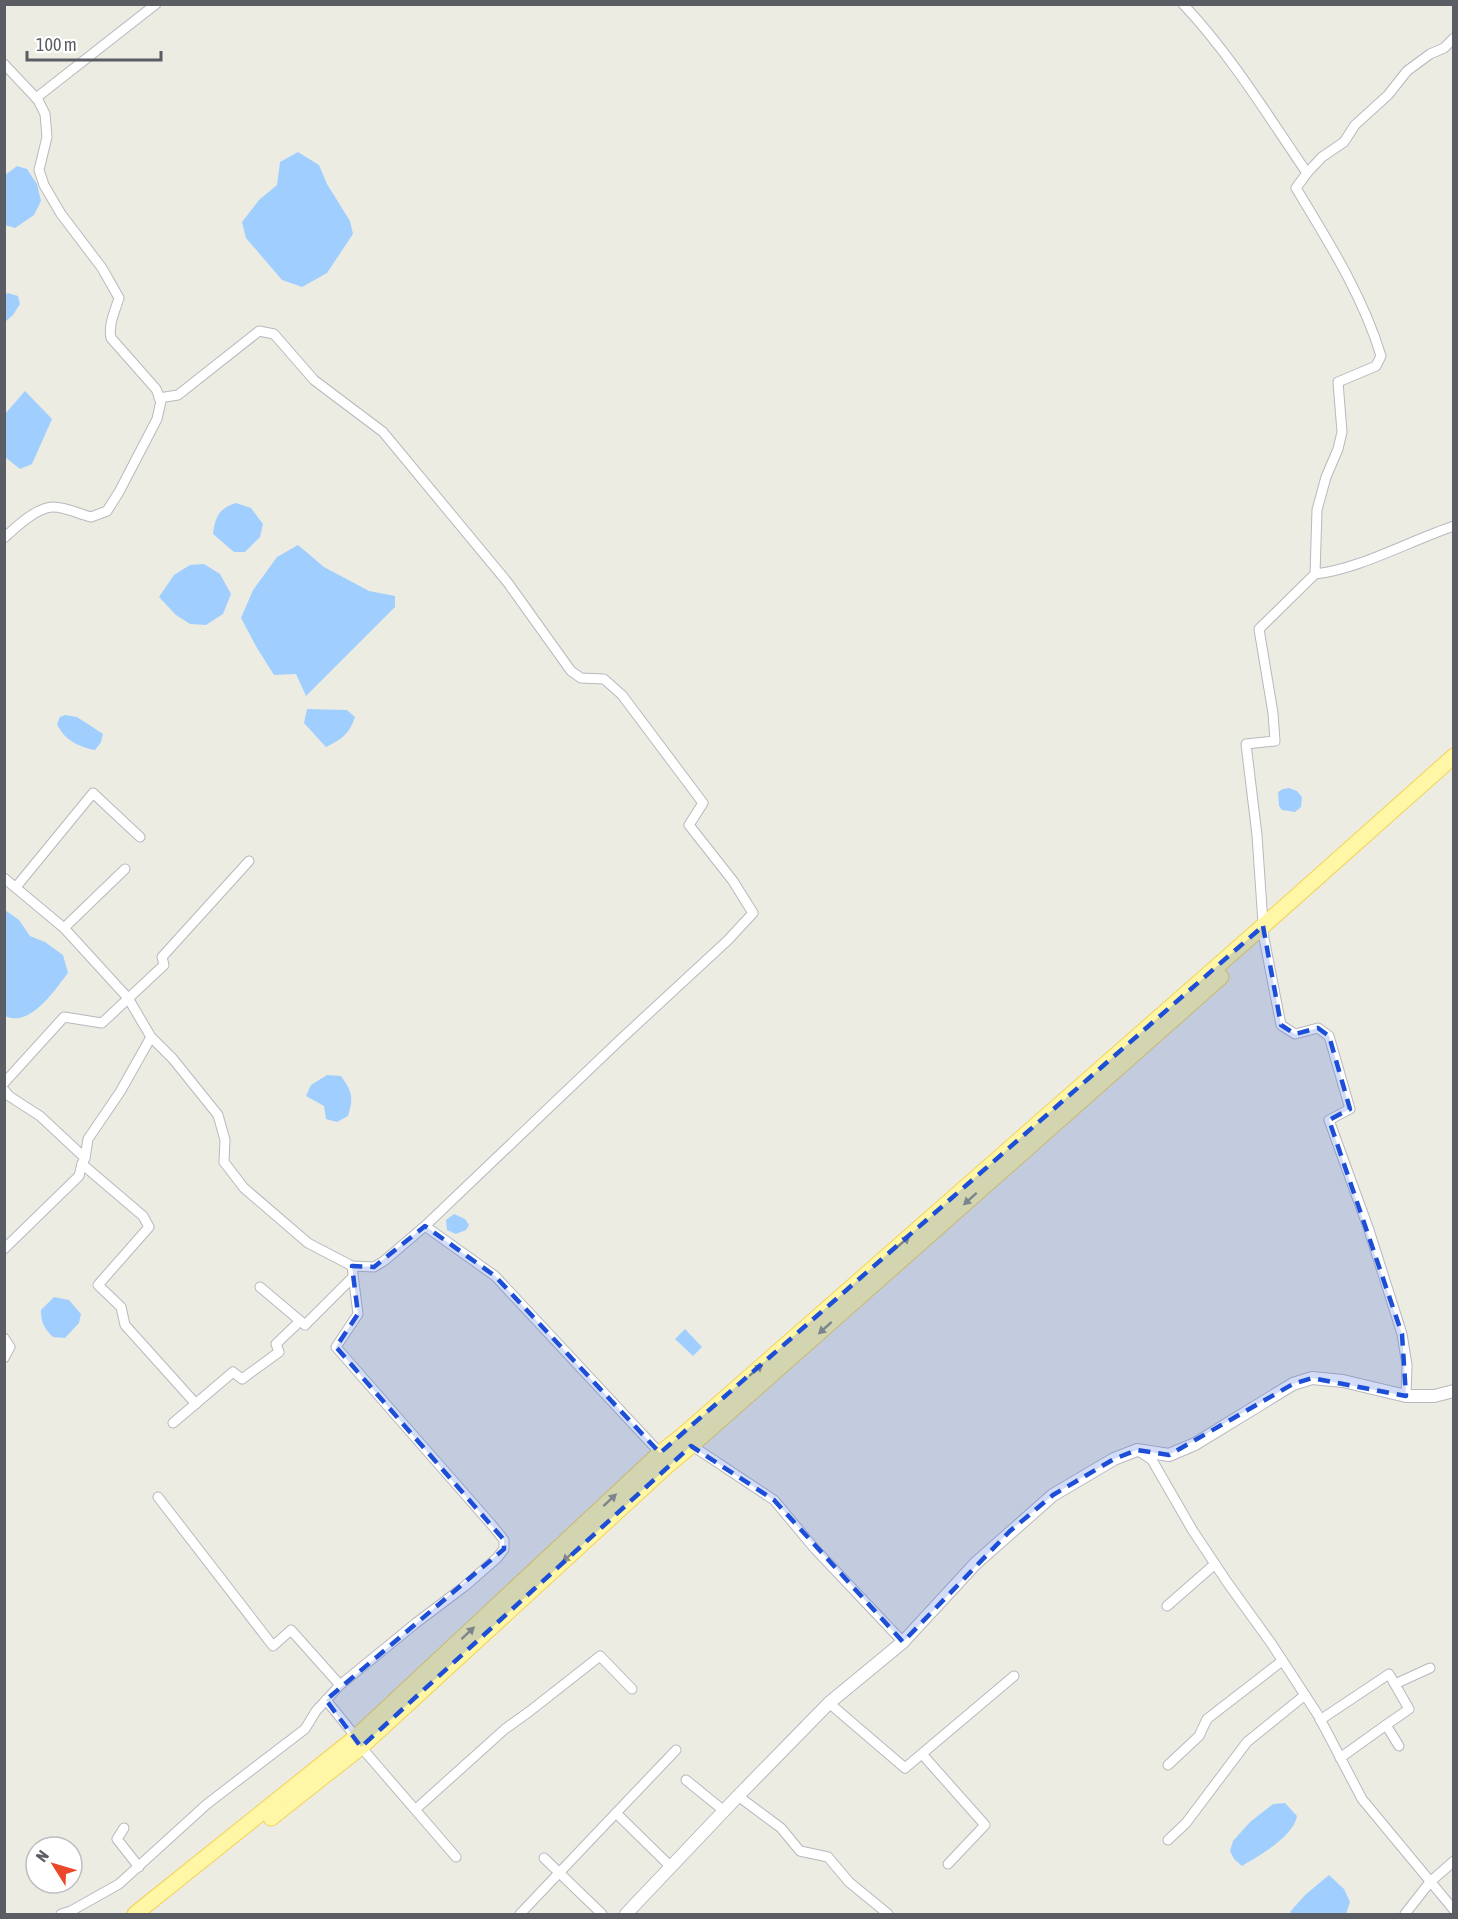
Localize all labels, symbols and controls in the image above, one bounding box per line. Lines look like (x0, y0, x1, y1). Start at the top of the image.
scale bar (27, 24, 160, 62)
text: 100 m (36, 34, 77, 55)
one-way arrow (963, 1192, 978, 1206)
one-way arrow (895, 1236, 910, 1249)
one-way arrow (817, 1321, 832, 1335)
one-way arrow (749, 1363, 764, 1377)
one-way arrow (603, 1493, 617, 1507)
one-way arrow (562, 1549, 577, 1563)
one-way arrow (460, 1627, 475, 1640)
north arrow (24, 1835, 84, 1895)
text: N (32, 1847, 52, 1865)

